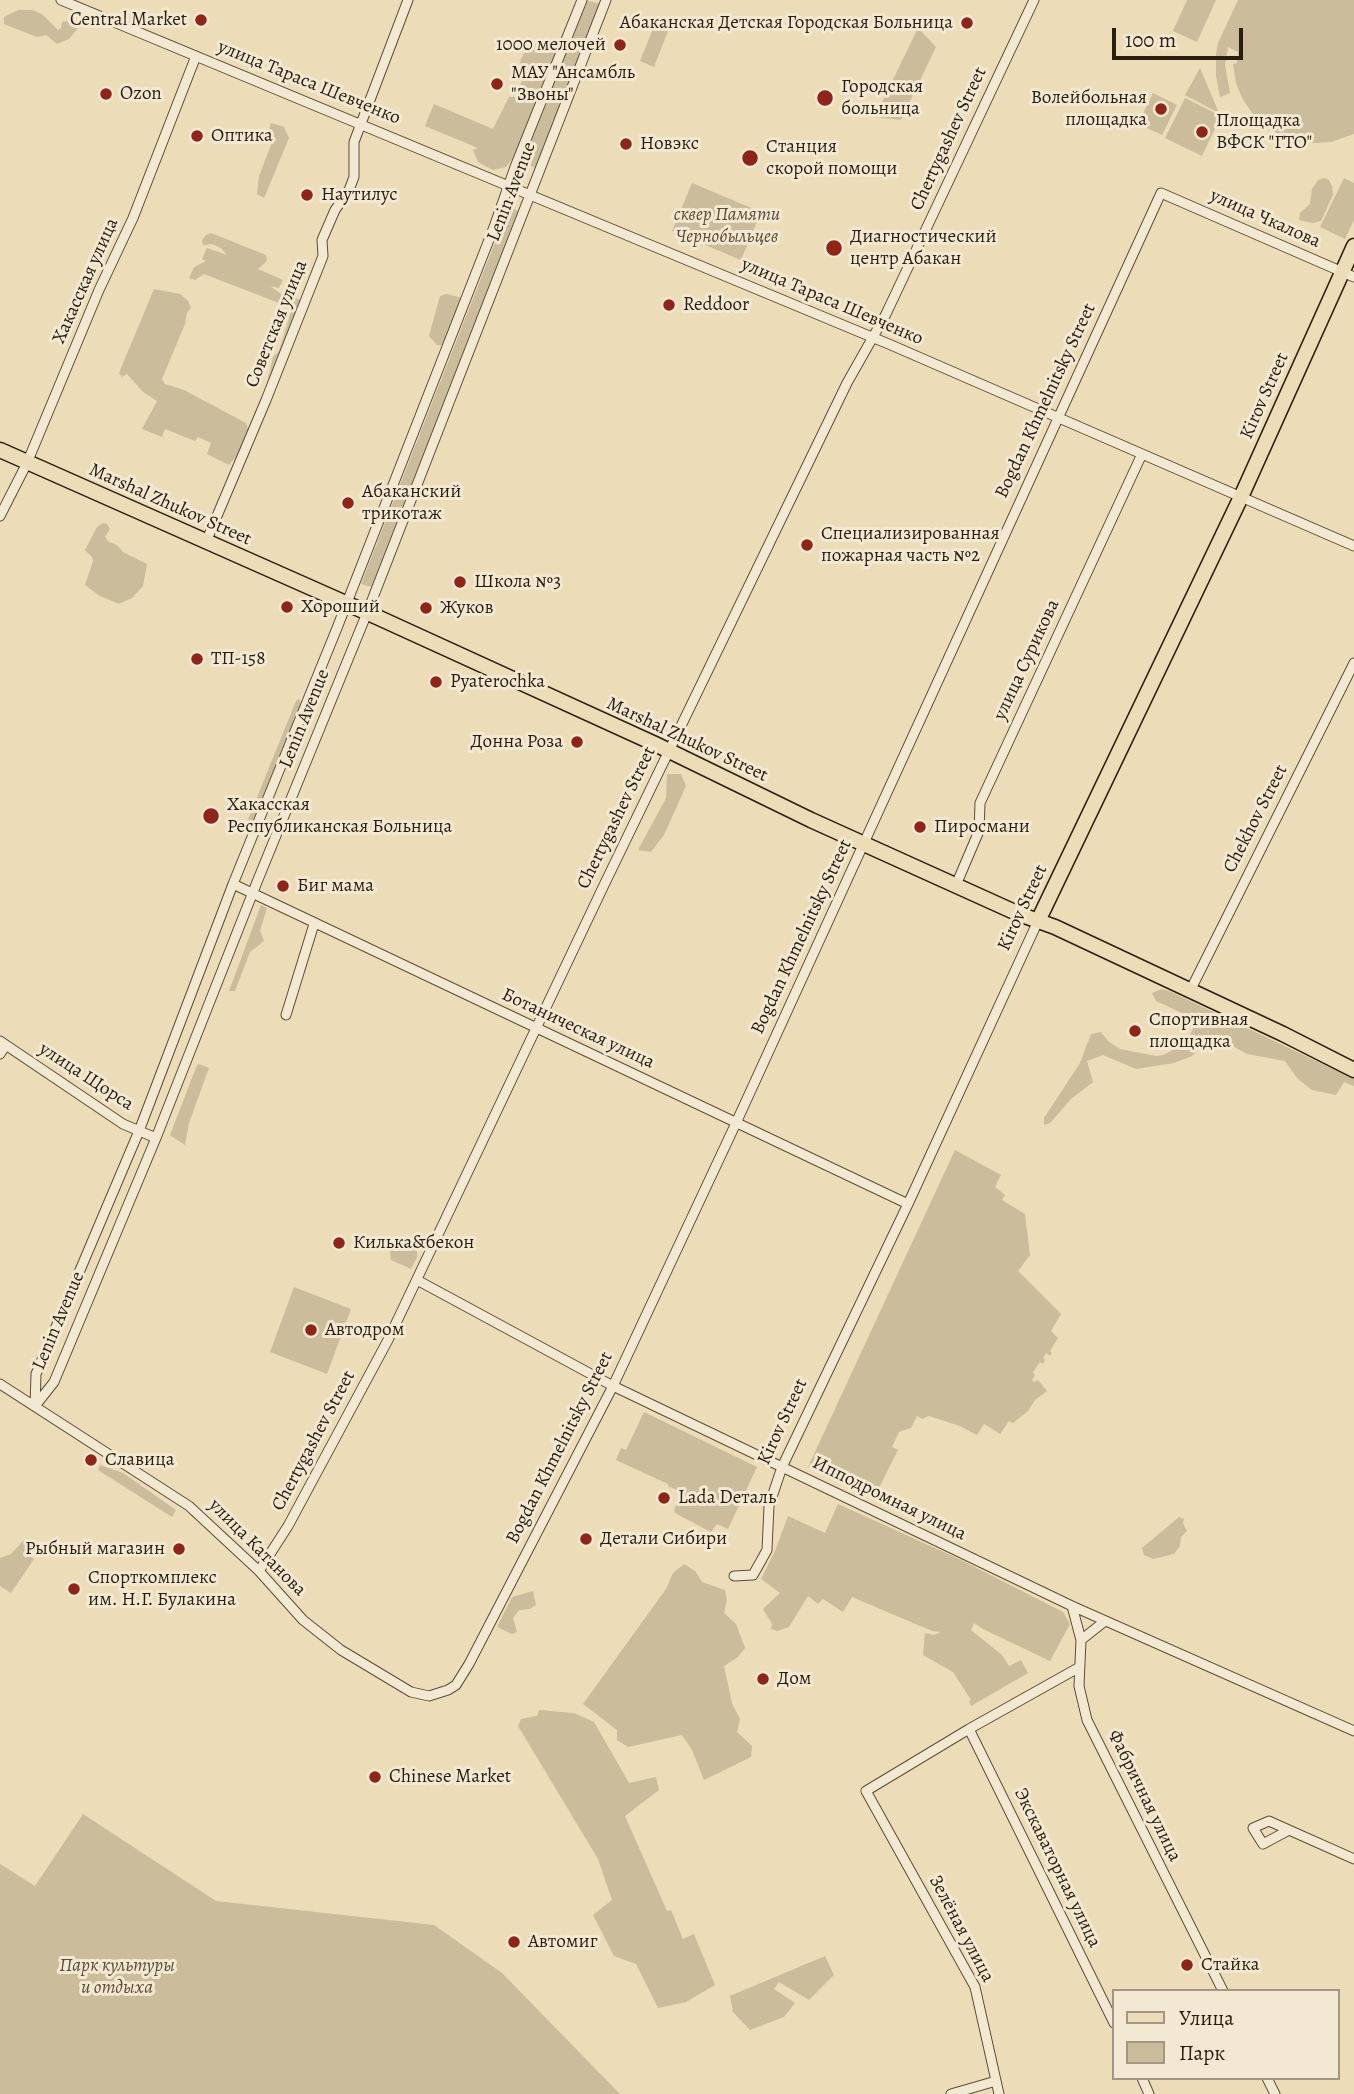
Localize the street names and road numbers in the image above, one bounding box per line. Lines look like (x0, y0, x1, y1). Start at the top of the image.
street label: улица Тараса Шевченко (214, 36, 404, 130)
street label: Chertygashev Street (906, 64, 992, 214)
street label: Lenin Avenue (483, 139, 541, 245)
street label: улица Чкалова (1206, 184, 1324, 254)
street label: Хакасская улица (48, 215, 124, 347)
street label: улица Тараса Шевченко (738, 253, 926, 351)
street label: Советская улица (241, 257, 313, 391)
street label: Bogdan Khmelnitsky Street (991, 300, 1101, 502)
street label: Kirov Street (1236, 349, 1294, 443)
street label: Marshal Zhukov Street (85, 459, 255, 551)
street label: улица Сурикова (989, 596, 1065, 724)
street label: Lenin Avenue (275, 666, 335, 772)
street label: Marshal Zhukov Street (603, 693, 771, 787)
street label: Chertygashev Street (573, 743, 661, 893)
street label: Chekhov Street (1219, 761, 1293, 877)
street label: Bogdan Khmelnitsky Street (747, 836, 857, 1038)
street label: Kirov Street (993, 861, 1053, 955)
street label: Ботаническая улица (498, 984, 658, 1074)
street label: улица Щорса (34, 1038, 138, 1116)
street label: Lenin Avenue (28, 1268, 90, 1374)
street label: Bogdan Khmelnitsky Street (502, 1348, 618, 1548)
street label: Chertygashev Street (267, 1367, 361, 1515)
street label: Kirov Street (753, 1375, 813, 1469)
street label: Ипподромная улица (808, 1452, 970, 1546)
street label: улица Катанова (203, 1494, 311, 1602)
street label: Фабричная улица (1102, 1726, 1186, 1866)
street label: Экскаваторная улица (1008, 1784, 1106, 1952)
street label: Зелёная улица (923, 1872, 999, 1986)

